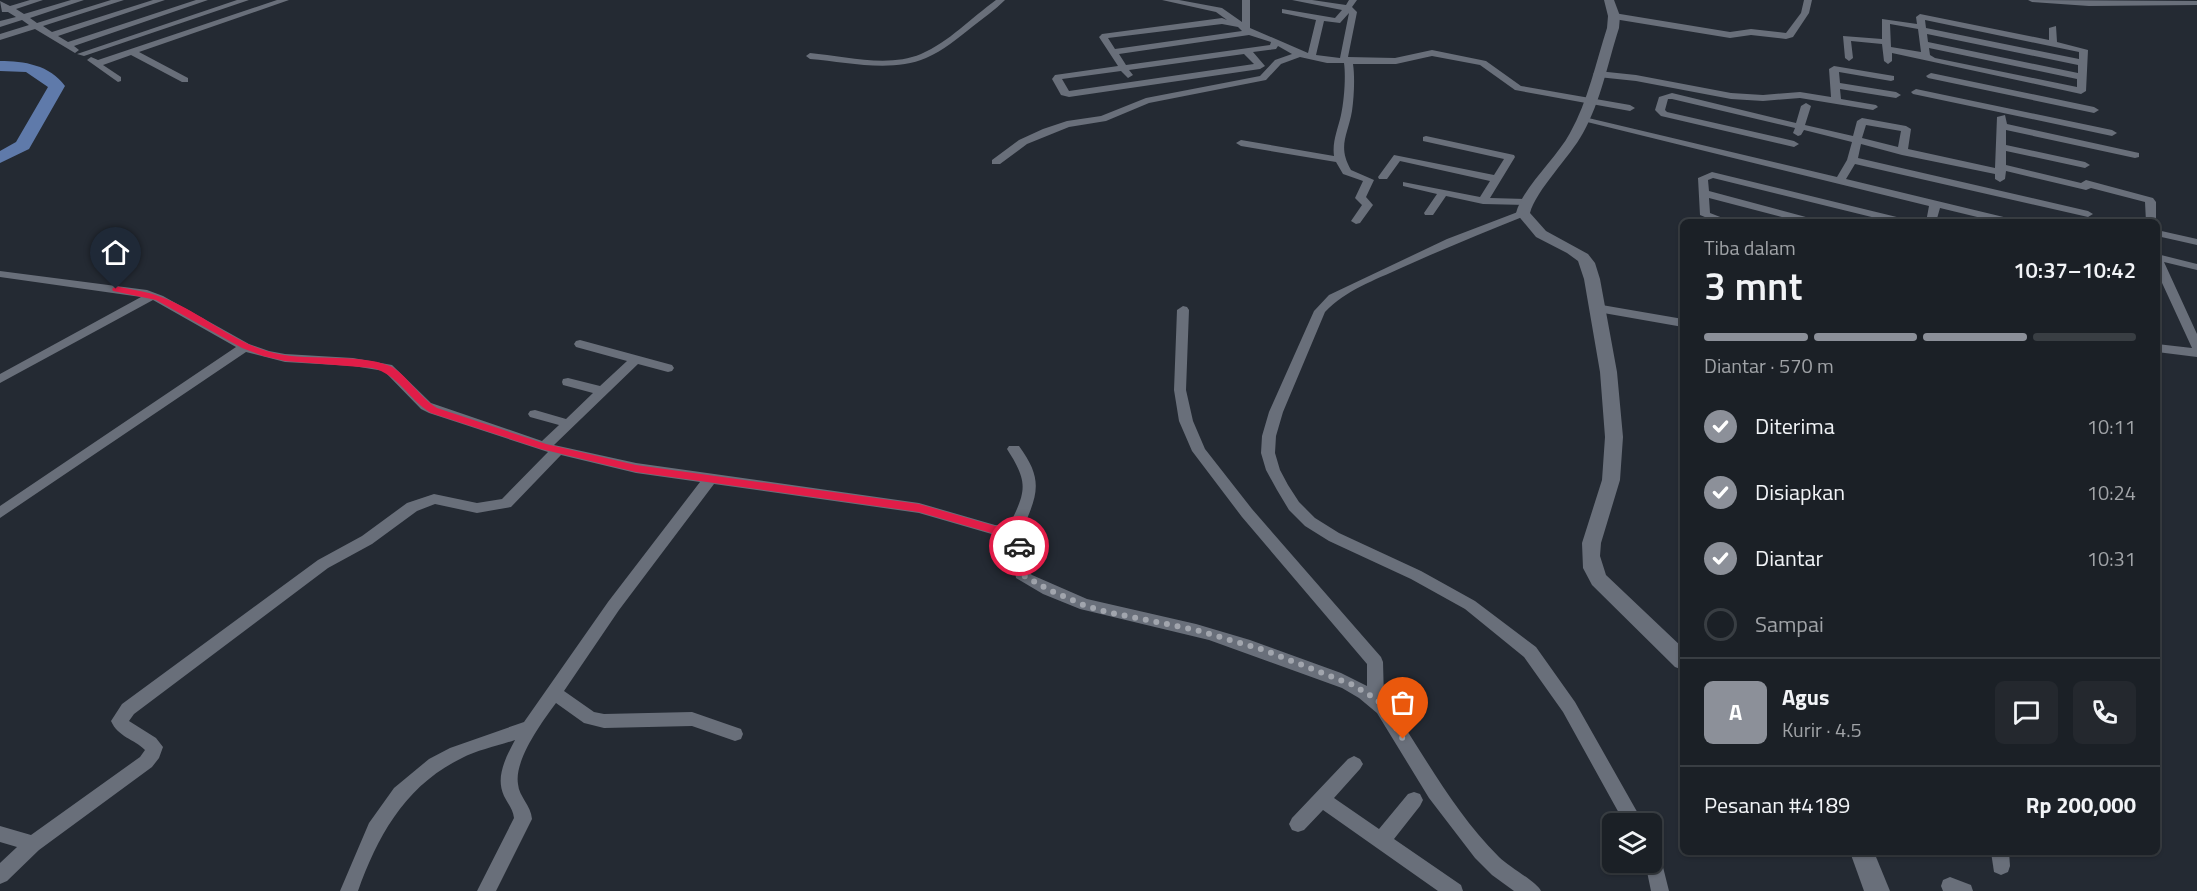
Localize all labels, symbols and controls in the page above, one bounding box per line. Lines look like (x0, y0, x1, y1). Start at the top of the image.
pin (90, 227, 141, 289)
text: Tiba dalam (1704, 232, 1796, 263)
icon: home (99, 236, 132, 269)
text: 10:37–10:42 (2013, 253, 2136, 287)
text: 3 mnt (1704, 256, 1802, 315)
text: Diantar · 570 m (1704, 350, 1834, 381)
text: Diterima (1755, 409, 1835, 443)
icon: check (1704, 410, 1737, 443)
text: 10:11 (2087, 411, 2136, 442)
text: Disiapkan (1755, 475, 1845, 509)
icon: check (1704, 476, 1737, 509)
text: 10:24 (2087, 477, 2136, 508)
courier (989, 516, 1049, 576)
icon: car (1003, 530, 1036, 563)
text: Diantar (1755, 541, 1823, 575)
icon: check (1704, 542, 1737, 575)
text: 10:31 (2087, 543, 2136, 574)
text: Sampai (1755, 607, 1824, 641)
pin (1377, 677, 1428, 739)
text: Agus (1782, 680, 1829, 714)
button: chat (1995, 681, 2058, 744)
button: phone (2073, 681, 2136, 744)
icon: bag (1386, 686, 1419, 719)
text: A (1729, 695, 1742, 729)
text: Kurir · 4.5 (1782, 714, 1862, 745)
text: Pesanan #4189 (1704, 788, 1850, 822)
text: Rp 200,000 (2026, 788, 2136, 822)
map controls (1602, 813, 1662, 873)
button: layers (1602, 813, 1662, 873)

